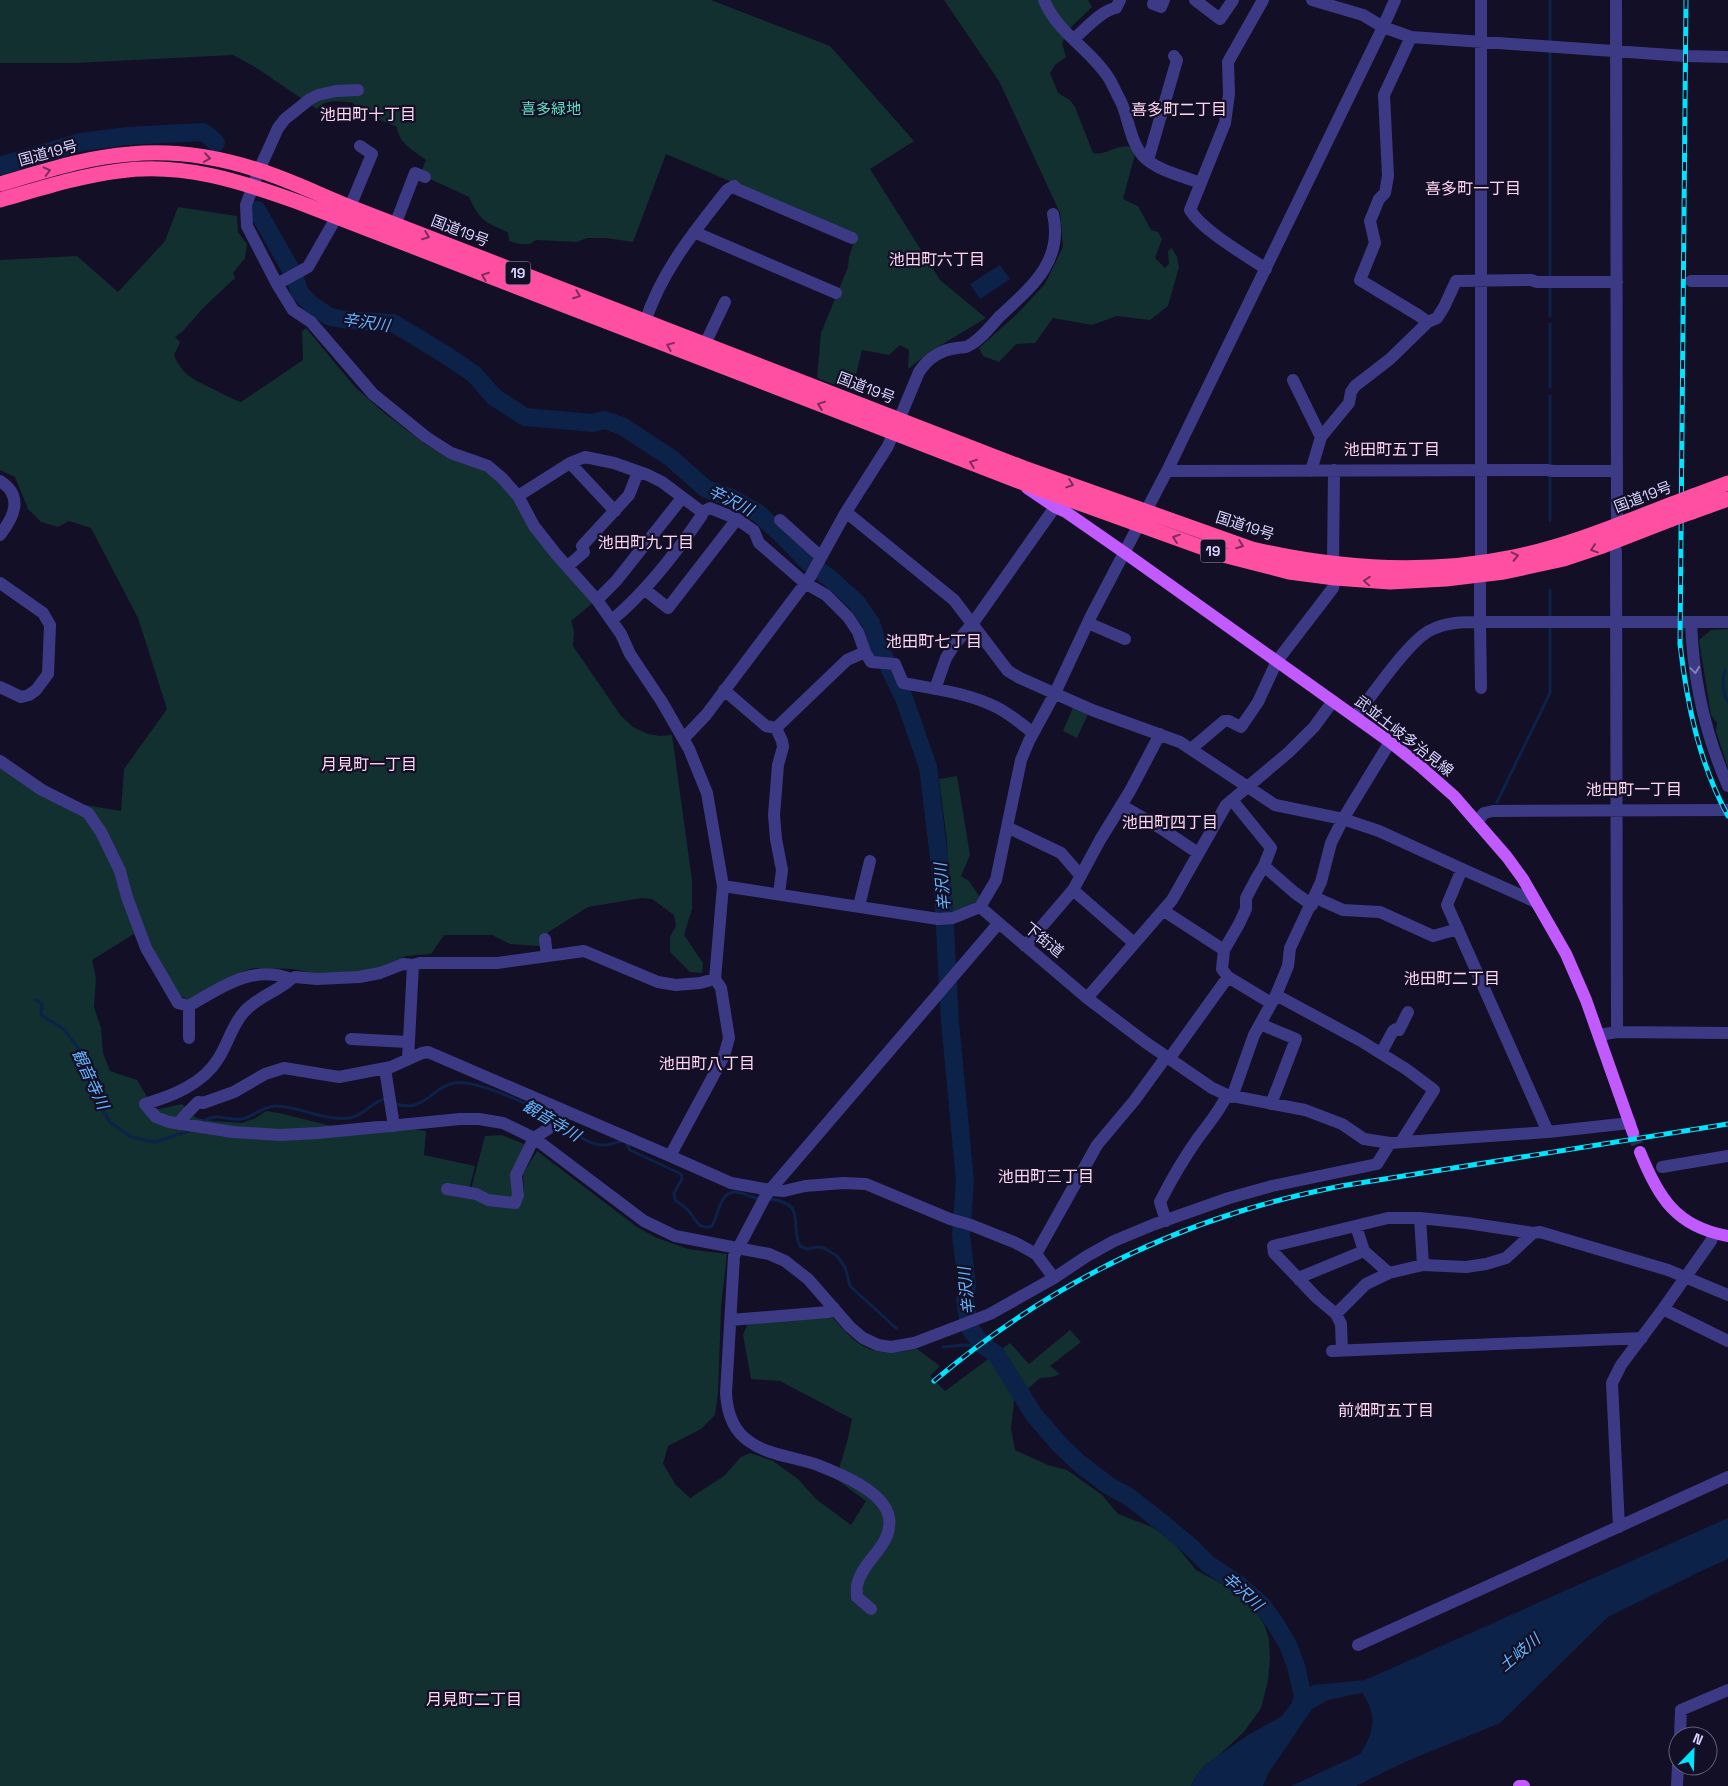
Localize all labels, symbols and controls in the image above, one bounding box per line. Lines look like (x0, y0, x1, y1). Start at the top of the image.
park label: 喜多緑地 (521, 99, 581, 118)
district label: 喜多町二丁目 (1131, 99, 1227, 120)
district label: 池田町十丁目 (320, 104, 416, 125)
street label: 国道19号 (16, 136, 80, 170)
one-way arrow (204, 152, 212, 163)
one-way arrow (42, 166, 51, 177)
district label: 喜多町一丁目 (1425, 178, 1521, 199)
street label: 国道19号 (429, 211, 492, 250)
one-way arrow (421, 231, 429, 241)
district label: 池田町六丁目 (889, 249, 985, 270)
road number: 19 (506, 262, 530, 284)
one-way arrow (481, 272, 490, 282)
one-way arrow (572, 289, 581, 300)
water label: 辛沢川 (341, 309, 393, 337)
one-way arrow (666, 342, 675, 352)
street label: 国道19号 (835, 368, 898, 407)
one-way arrow (817, 401, 826, 411)
district label: 池田町五丁目 (1344, 439, 1440, 460)
one-way arrow (969, 459, 978, 470)
street label: 国道19号 (1611, 477, 1674, 516)
one-way arrow (1066, 478, 1074, 488)
water label: 辛沢川 (705, 480, 759, 522)
street label: 国道19号 (1213, 507, 1277, 544)
district label: 池田町九丁目 (598, 532, 694, 553)
one-way arrow (1172, 534, 1180, 544)
one-way arrow (1235, 539, 1244, 549)
road number: 19 (1200, 540, 1226, 562)
one-way arrow (1590, 543, 1598, 553)
one-way arrow (1511, 552, 1520, 562)
one-way arrow (1363, 575, 1371, 586)
district label: 池田町七丁目 (886, 631, 982, 652)
one-way arrow (1689, 667, 1700, 675)
street label: 武並土岐多治見線 (1351, 691, 1457, 780)
district label: 月見町一丁目 (321, 754, 417, 775)
district label: 池田町一丁目 (1586, 779, 1682, 800)
district label: 池田町四丁目 (1122, 812, 1218, 833)
water label: 辛沢川 (930, 860, 955, 912)
street label: 下街道 (1021, 918, 1068, 961)
district label: 池田町二丁目 (1404, 968, 1500, 989)
water label: 観音寺川 (68, 1046, 114, 1114)
district label: 池田町八丁目 (659, 1053, 755, 1074)
water label: 観音寺川 (519, 1095, 586, 1147)
district label: 池田町三丁目 (998, 1166, 1094, 1187)
water label: 辛沢川 (953, 1264, 979, 1316)
district label: 前畑町五丁目 (1338, 1400, 1434, 1421)
water label: 辛沢川 (1218, 1568, 1269, 1617)
water label: 土岐川 (1494, 1628, 1546, 1676)
district label: 月見町二丁目 (426, 1689, 522, 1710)
north arrow (1668, 1726, 1718, 1776)
text: N (1690, 1729, 1706, 1749)

